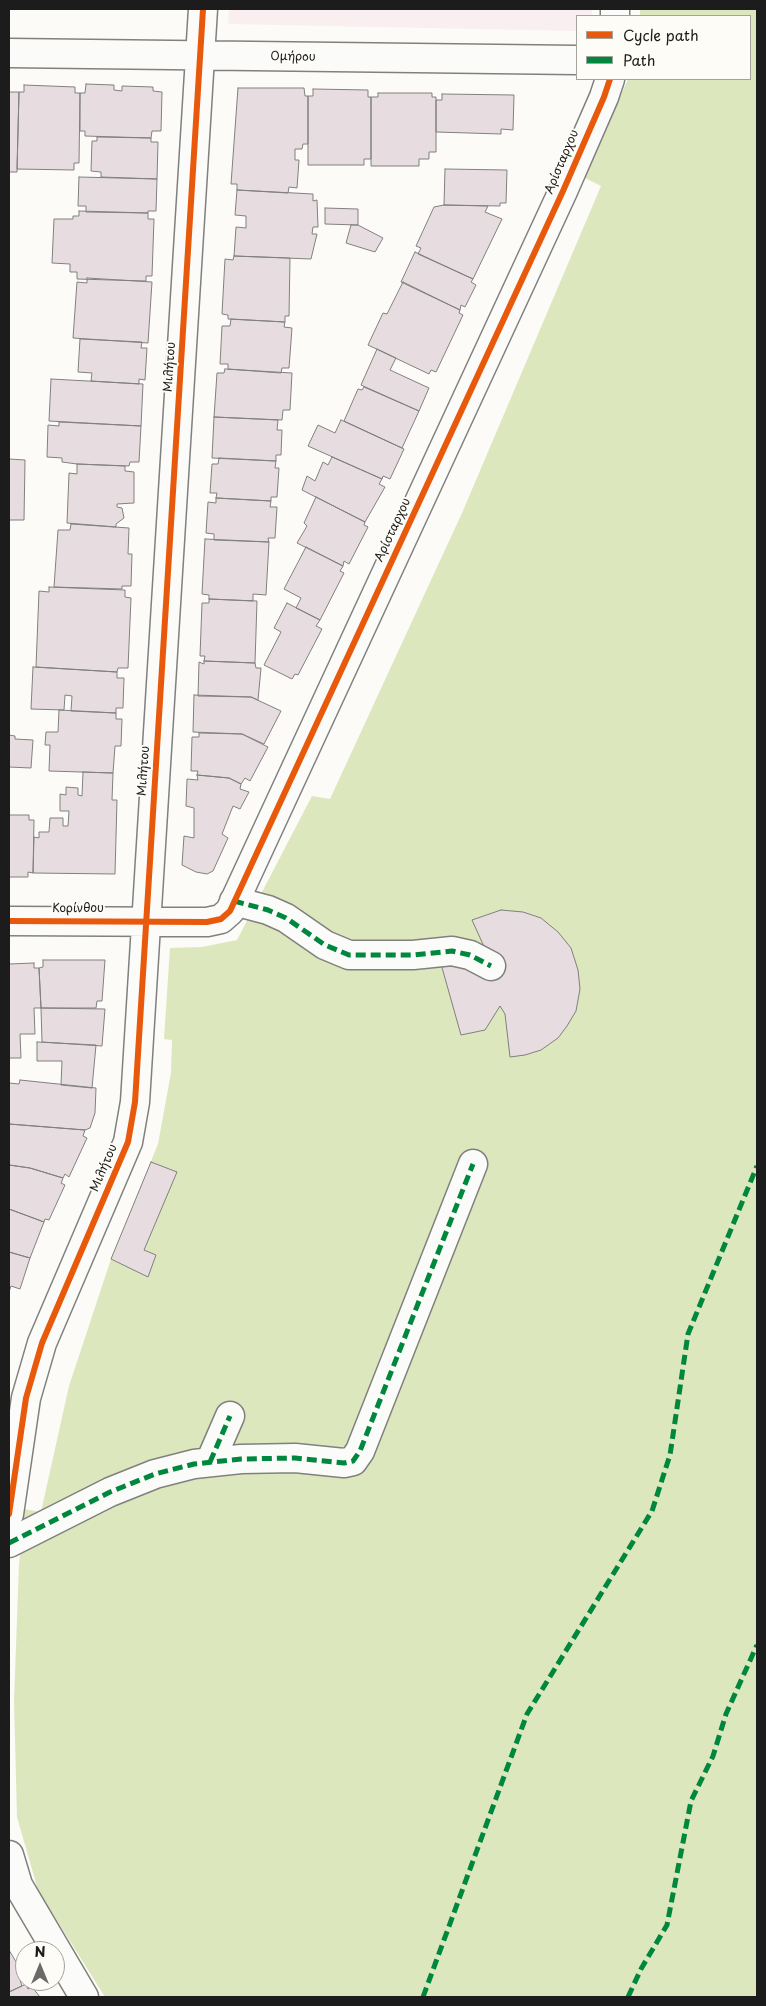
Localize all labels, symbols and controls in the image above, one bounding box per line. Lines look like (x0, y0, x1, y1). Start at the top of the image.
legend (576, 15, 751, 80)
text: Cycle path (623, 23, 699, 46)
text: Path (623, 48, 655, 71)
street label: Ομήρου (270, 49, 316, 65)
street label: Αρίσταρχου (542, 128, 582, 196)
street label: Μιλήτου (161, 341, 179, 393)
street label: Αρίσταρχου (372, 496, 414, 564)
street label: Μιλήτου (135, 745, 153, 797)
street label: Κορίνθου (52, 902, 104, 916)
street label: Μιλήτου (88, 1142, 120, 1194)
north arrow (15, 1941, 65, 1991)
text: N (34, 1941, 46, 1962)

